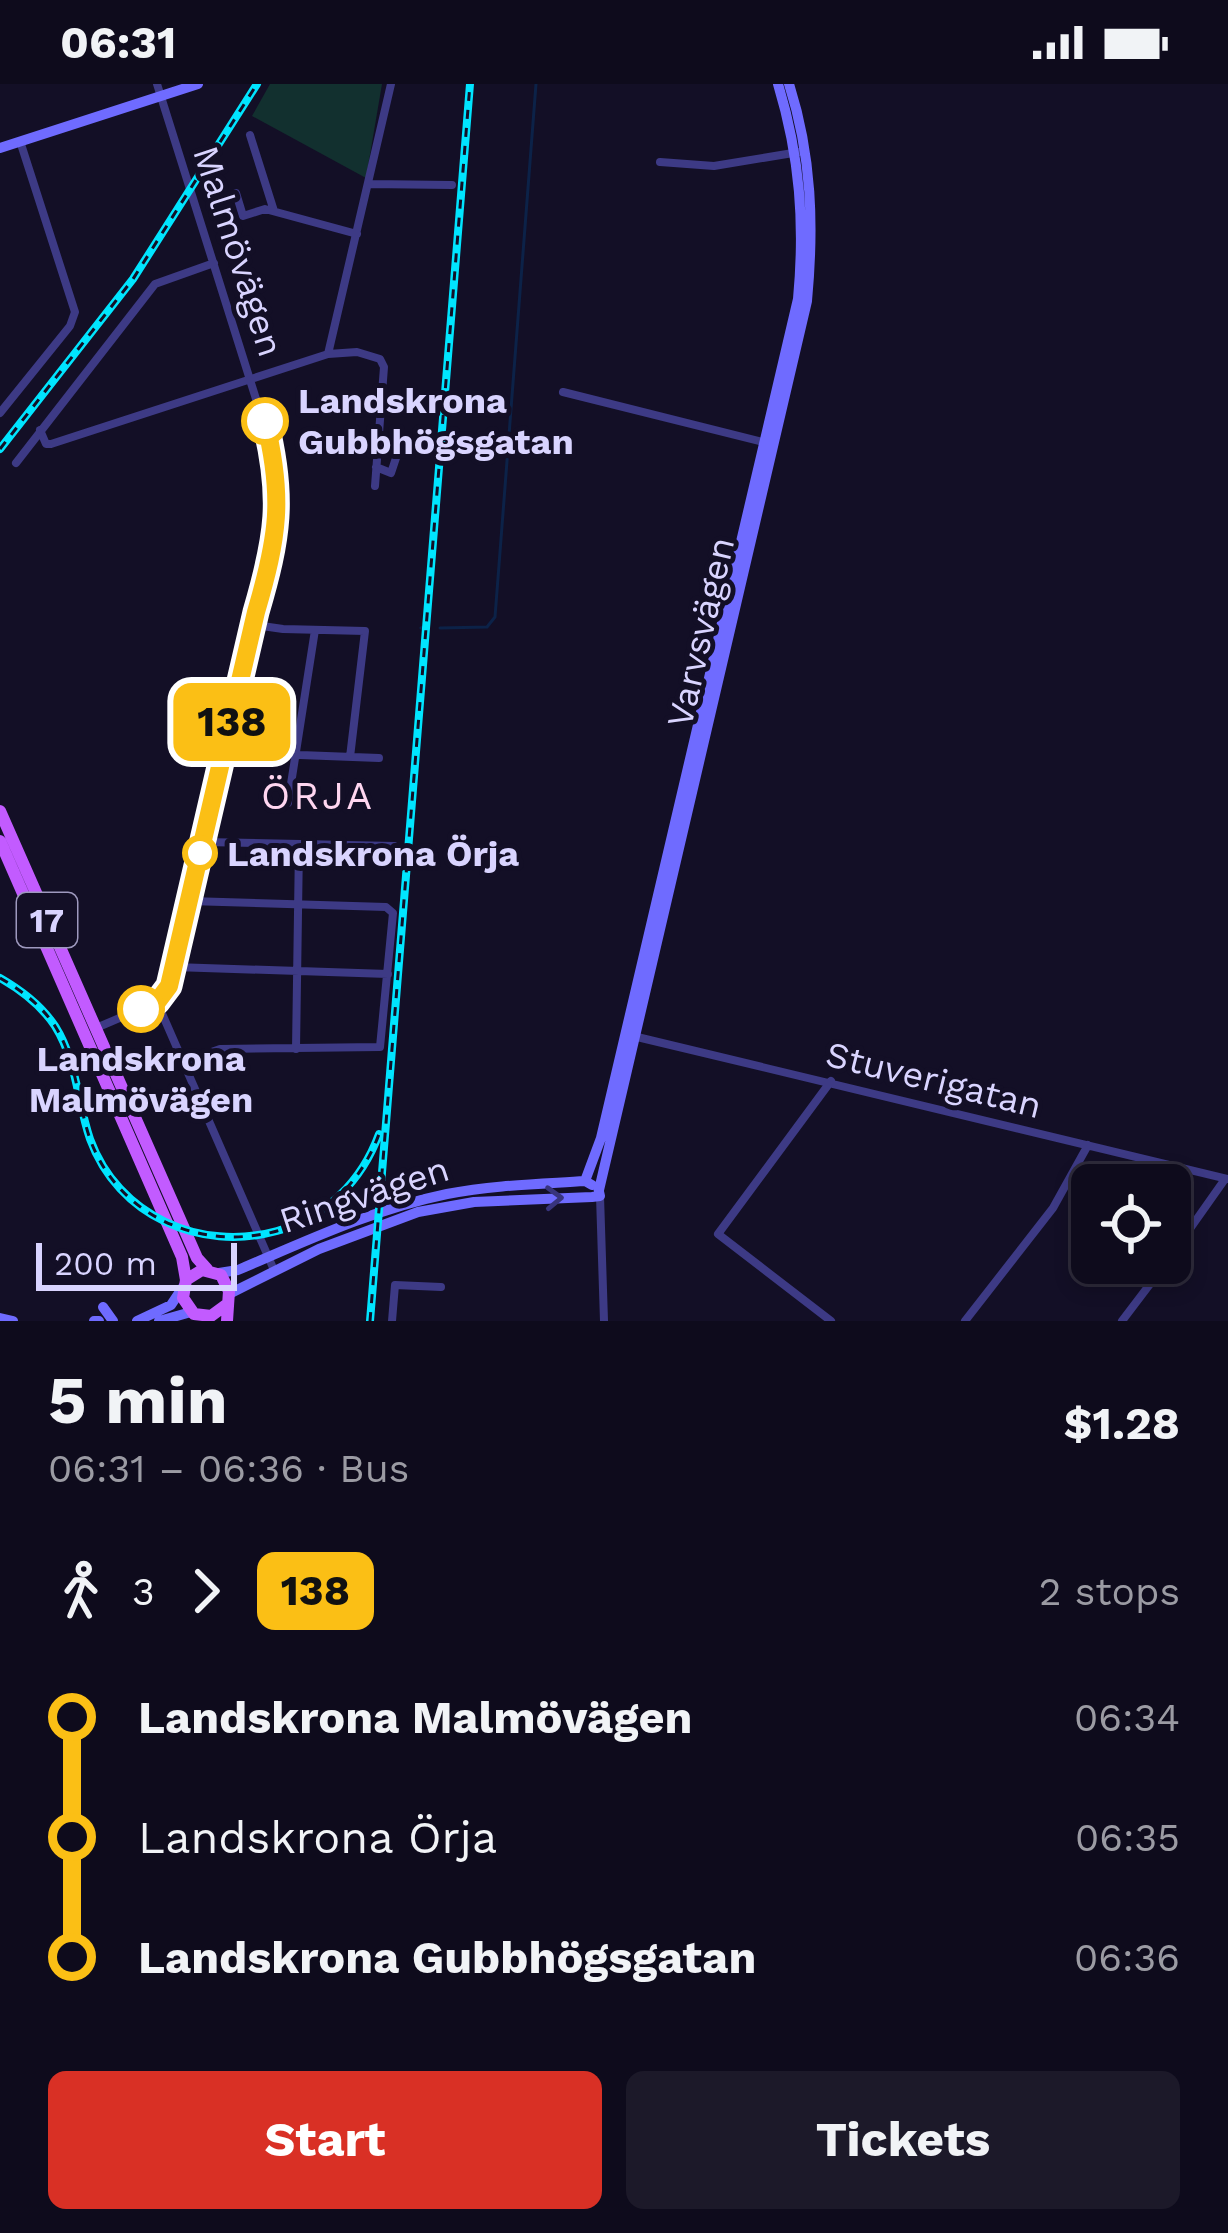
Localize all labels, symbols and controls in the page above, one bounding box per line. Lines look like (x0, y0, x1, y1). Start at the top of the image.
text: 06:31 (60, 16, 176, 69)
street label: Malmövägen (184, 141, 292, 362)
place label: Landskrona Gubbhögsgatan (298, 380, 574, 463)
marker: Landskrona Gubbhögsgatan (243, 399, 287, 443)
street label: Varvsvägen (659, 533, 743, 731)
line badge: 138 (163, 683, 301, 761)
text: 138 (197, 697, 267, 746)
district label: ÖRJA (261, 773, 375, 818)
place label: Landskrona Örja (227, 833, 519, 875)
marker: Landskrona Örja (184, 837, 216, 869)
road number: 17 (17, 893, 77, 947)
marker: Landskrona Malmövägen (119, 987, 163, 1031)
street label: Stuverigatan (822, 1033, 1046, 1127)
place label: Landskrona Malmövägen (29, 1038, 253, 1121)
street label: Ringvägen (274, 1148, 454, 1242)
map controls (1071, 1164, 1191, 1284)
button: locate (1071, 1164, 1191, 1284)
one-way arrow (545, 1186, 564, 1212)
scale bar (36, 1237, 237, 1290)
text: 200 m (54, 1244, 157, 1283)
text: 5 min (48, 1362, 228, 1439)
text: $1.28 (1064, 1397, 1180, 1450)
text: 06:31 – 06:36 · Bus (48, 1446, 409, 1491)
icon: walk (48, 1558, 114, 1624)
icon: forward (173, 1558, 239, 1624)
text: 138 (281, 1566, 350, 1615)
text: 3 (132, 1569, 155, 1614)
text: 2 stops (1039, 1569, 1180, 1614)
text: Landskrona Malmövägen (138, 1691, 692, 1744)
text: 06:34 (1074, 1695, 1180, 1740)
text: Landskrona Örja (138, 1811, 497, 1864)
text: 06:35 (1075, 1815, 1180, 1860)
text: Landskrona Gubbhögsgatan (138, 1931, 756, 1984)
text: 06:36 (1074, 1935, 1180, 1980)
button: Start (48, 2071, 602, 2209)
button: Tickets (626, 2071, 1180, 2209)

